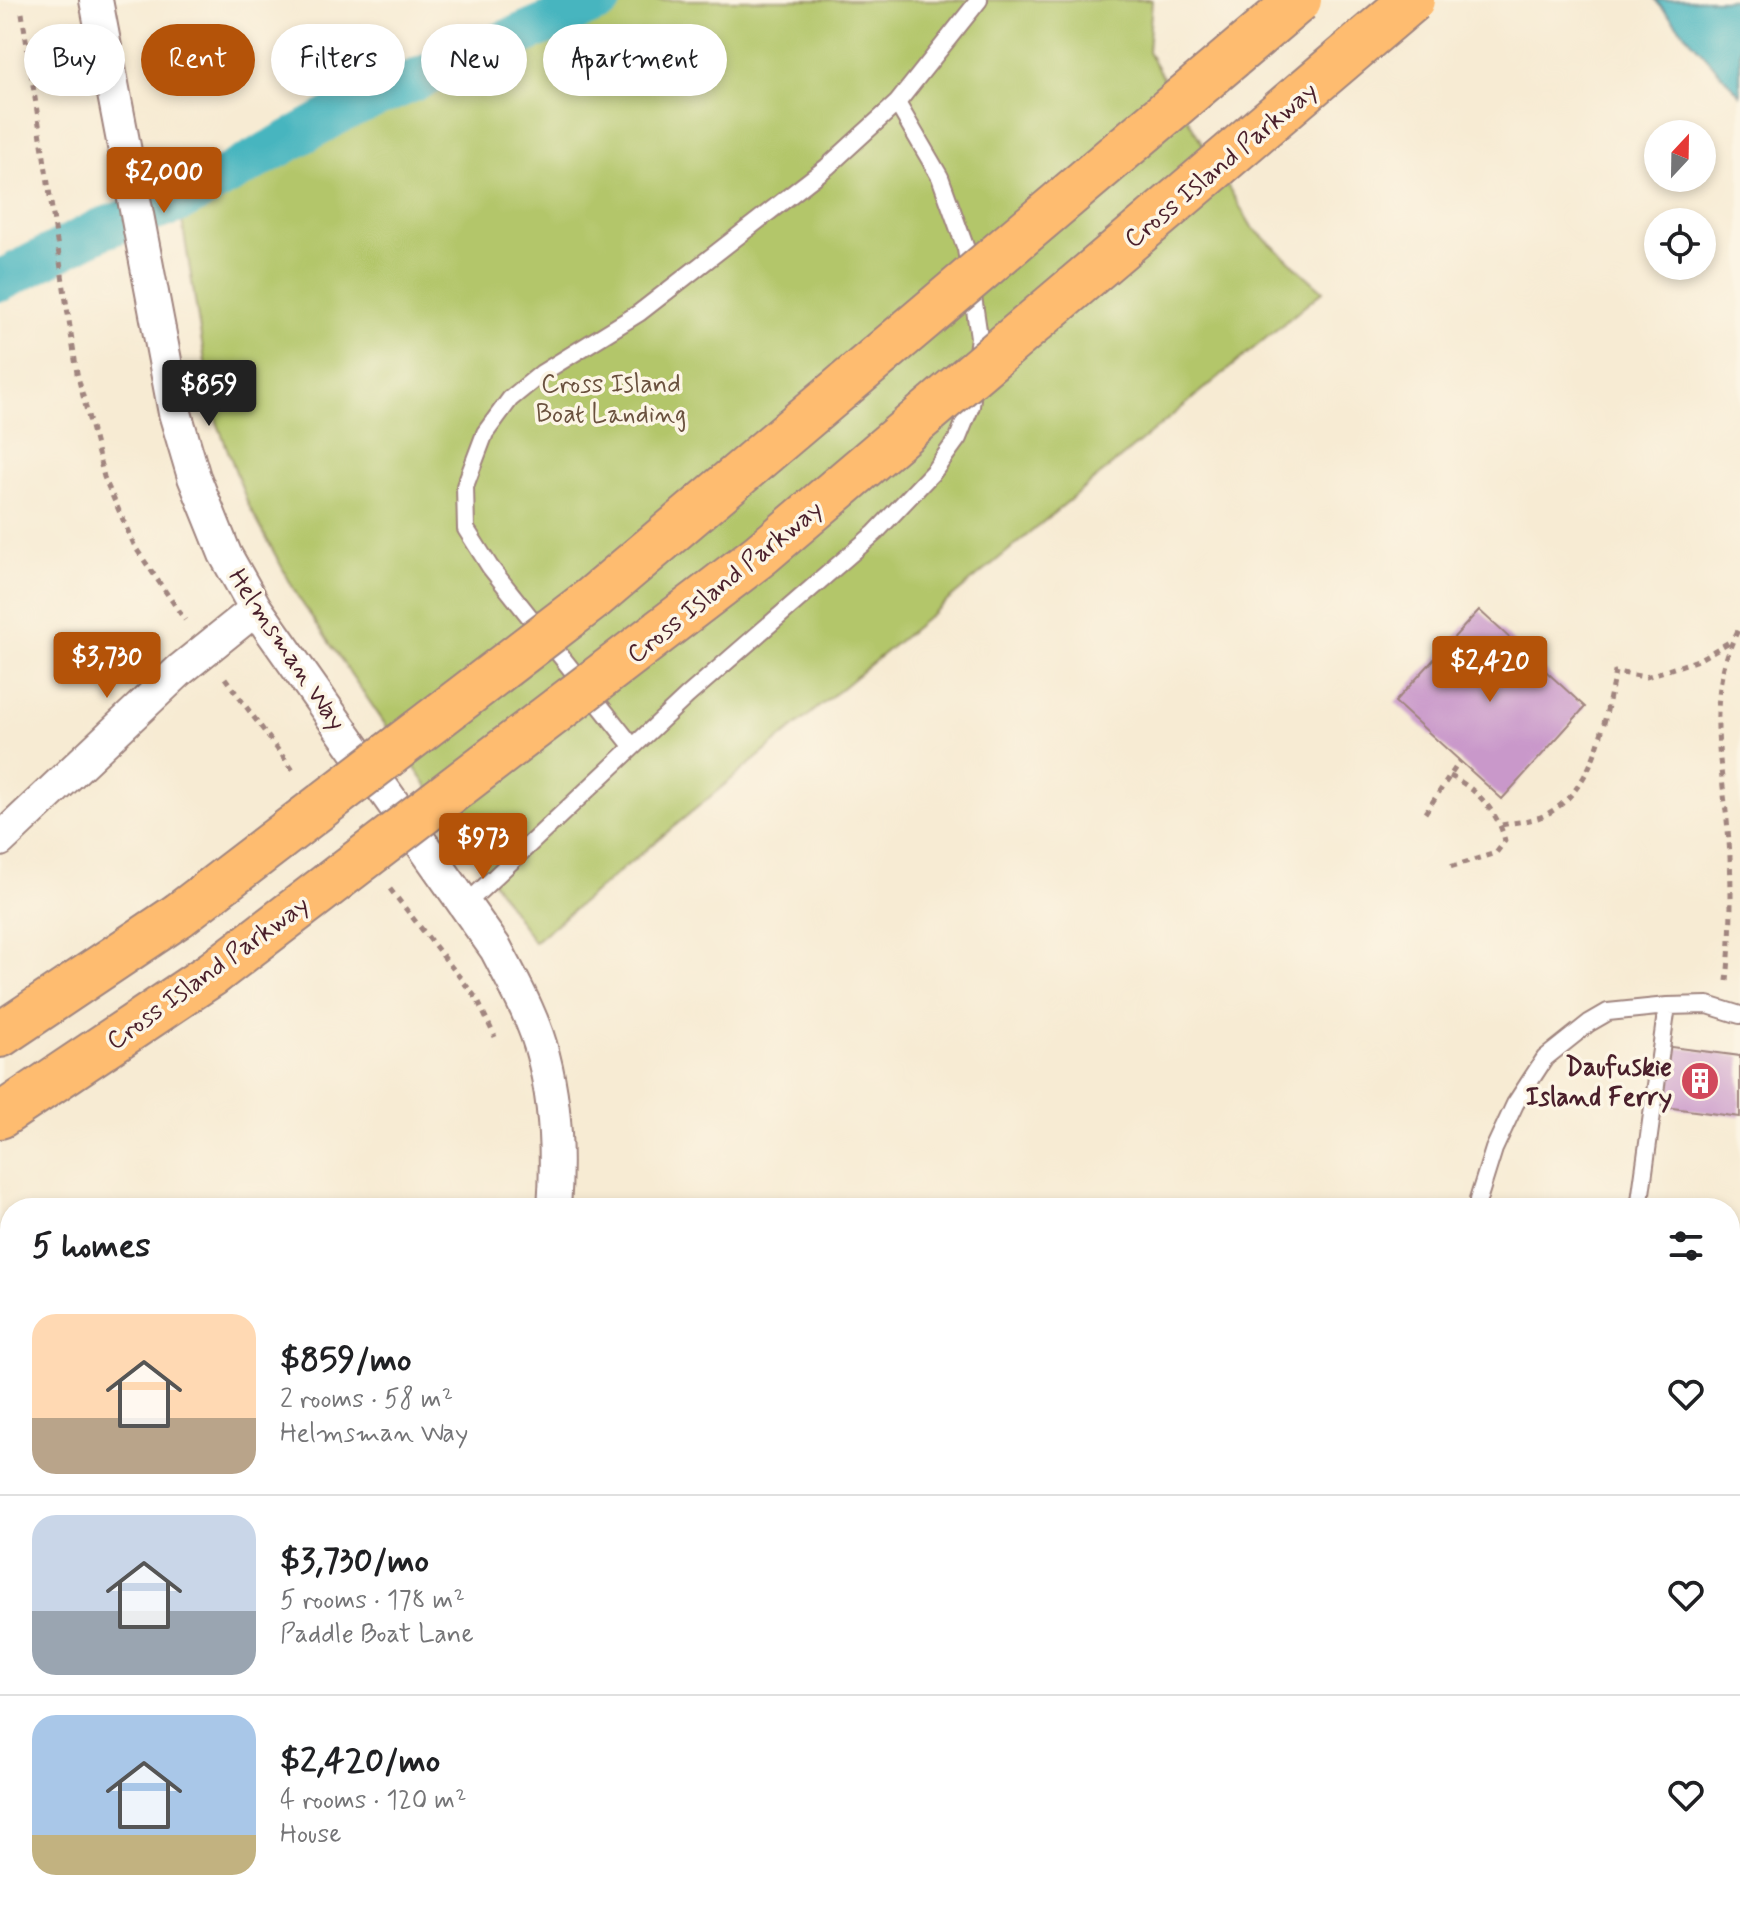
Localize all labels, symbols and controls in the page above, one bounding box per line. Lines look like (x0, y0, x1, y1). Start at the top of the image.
chip: Buy (24, 24, 125, 96)
chip: Rent (141, 24, 255, 96)
chip: Filters (271, 24, 405, 96)
chip: New (421, 24, 527, 96)
chip: Apartment (543, 24, 727, 96)
street label: Cross Island Parkway (1117, 75, 1325, 257)
north arrow (1644, 120, 1716, 192)
map controls (1644, 120, 1716, 280)
pin: $2,000 (99, 147, 229, 215)
text: $2,000 (125, 156, 203, 190)
button: locate (1644, 208, 1716, 280)
pin: $859 (162, 360, 256, 428)
park label: Cross Island Boat Landing (536, 368, 686, 432)
text: $859 (180, 369, 238, 403)
street label: Cross Island Parkway (620, 493, 830, 672)
street label: Helmsman Way (220, 563, 353, 738)
pin: $3,730 (42, 632, 172, 700)
pin: $2,420 (1425, 636, 1555, 704)
text: $3,730 (72, 641, 142, 675)
text: $2,420 (1450, 645, 1530, 679)
pin: $973 (436, 813, 530, 881)
text: $973 (457, 822, 509, 856)
street label: Cross Island Parkway (100, 889, 316, 1059)
place label: Daufuskie Island Ferry (1525, 1051, 1672, 1115)
building icon: Daufuskie Island Ferry (1679, 1060, 1721, 1102)
text: 5 homes (32, 1224, 150, 1269)
icon: filters (1664, 1224, 1708, 1268)
text: $859/mo (280, 1338, 412, 1383)
icon: home (96, 1346, 192, 1442)
icon: heart (1664, 1372, 1708, 1416)
text: 2 rooms · 58 m² (280, 1383, 453, 1417)
text: Helmsman Way (280, 1417, 468, 1451)
text: $3,730/mo (280, 1539, 429, 1584)
icon: home (96, 1547, 192, 1643)
icon: heart (1664, 1573, 1708, 1617)
text: 5 rooms · 178 m² (280, 1584, 465, 1618)
text: Paddle Boat Lane (280, 1618, 474, 1652)
text: $2,420/mo (280, 1739, 440, 1784)
icon: home (96, 1747, 192, 1843)
icon: heart (1664, 1773, 1708, 1817)
text: 4 rooms · 120 m² (280, 1784, 467, 1818)
text: House (280, 1818, 341, 1852)

